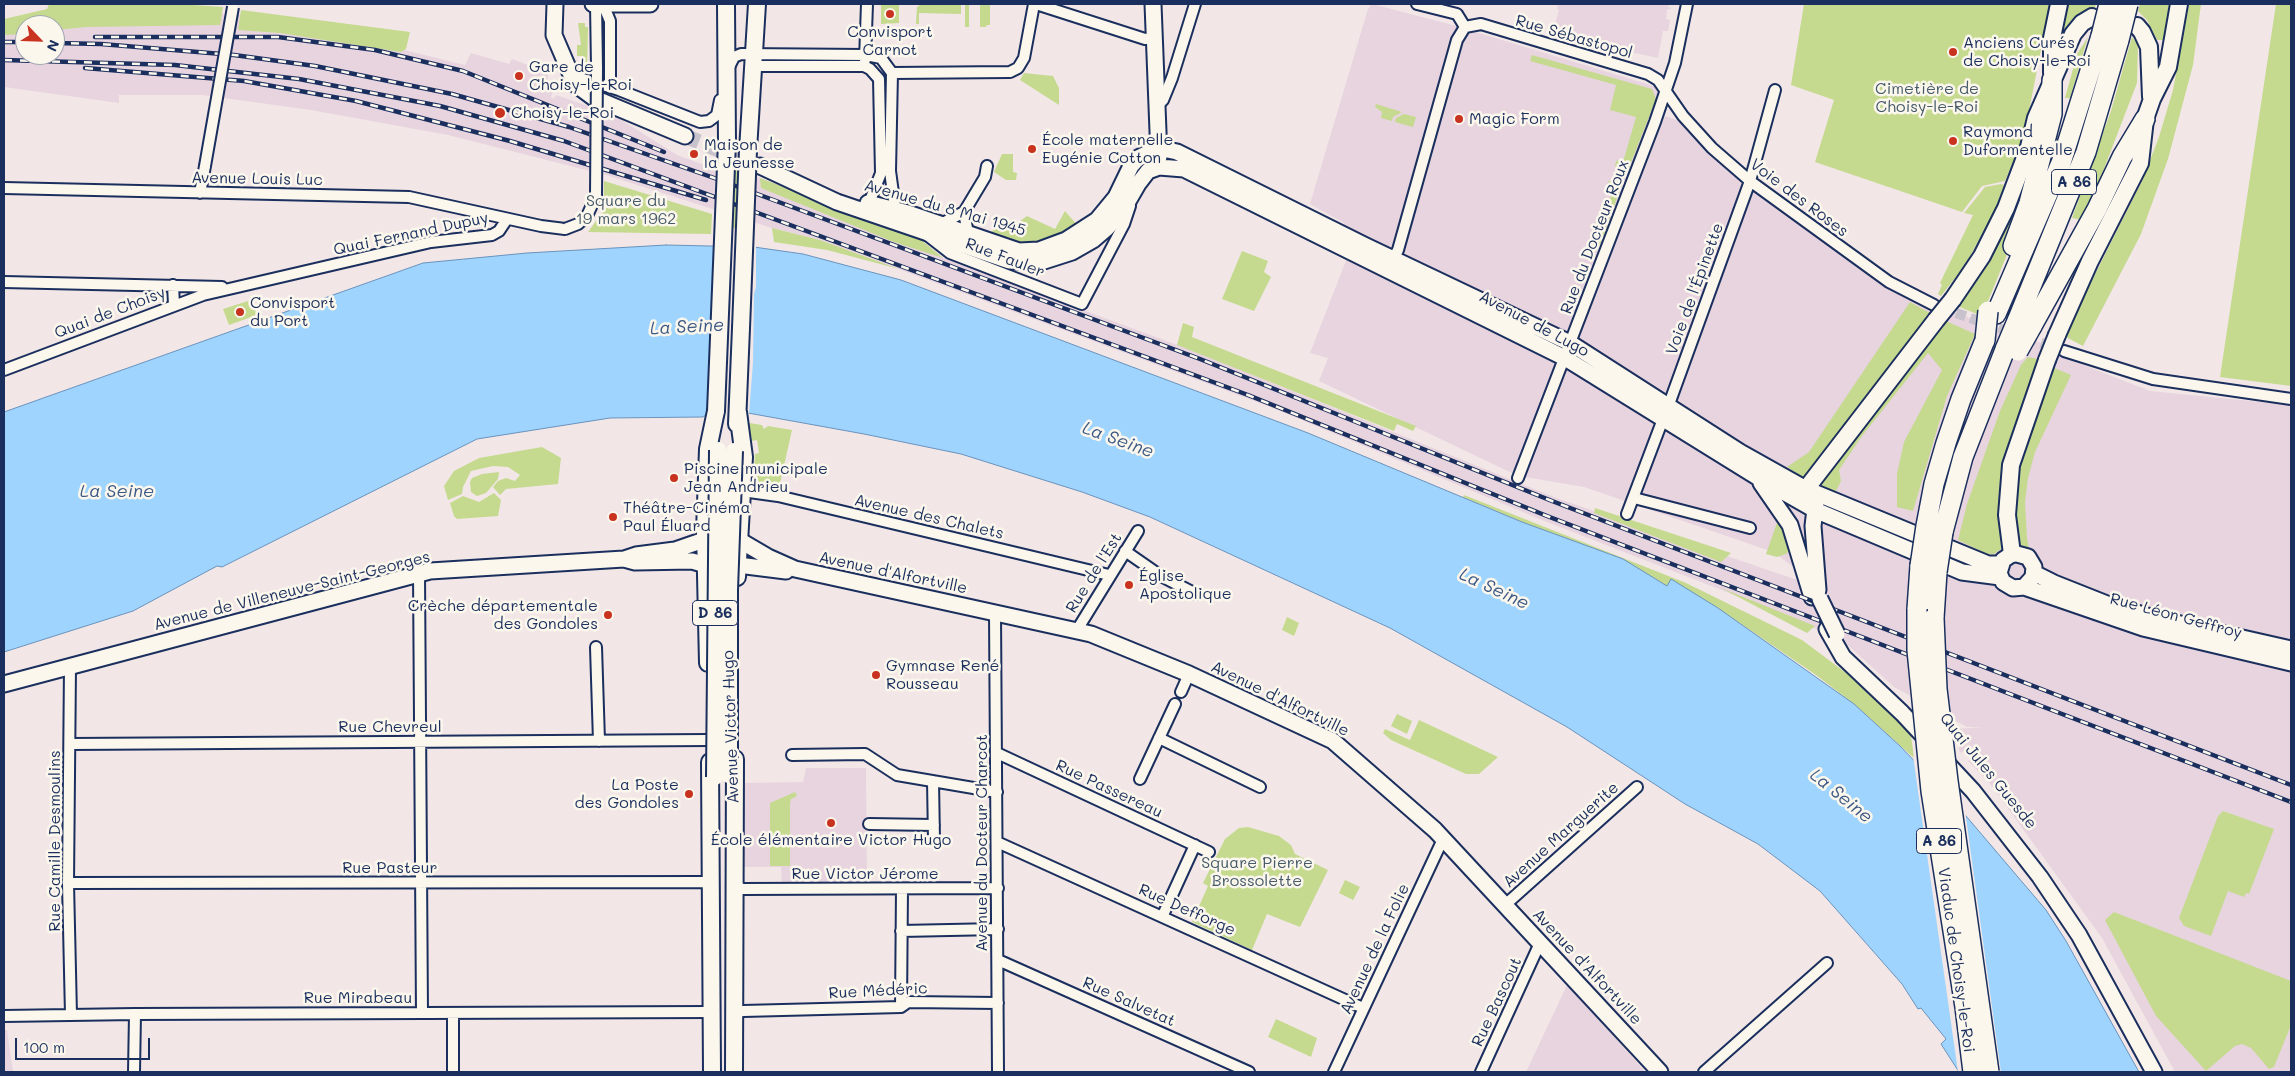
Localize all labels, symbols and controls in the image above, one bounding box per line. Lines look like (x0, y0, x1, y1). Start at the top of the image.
marker: Convisport Carnot (884, 8, 896, 20)
street label: Rue Sébastopol (1513, 11, 1635, 63)
north arrow (15, 15, 65, 65)
place label: Convisport Carnot (847, 22, 933, 60)
place label: Anciens Curés de Choisy-le-Roi (1963, 33, 2091, 71)
text: N (42, 37, 64, 55)
marker: Anciens Curés de Choisy-le-Roi (1947, 46, 1959, 58)
place label: Gare de Choisy-le-Roi (529, 57, 632, 95)
marker: Gare de Choisy-le-Roi (513, 70, 525, 82)
park label: Cimetière de Choisy-le-Roi (1875, 79, 1979, 117)
place label: Choisy-le-Roi (511, 103, 614, 123)
marker: Choisy-le-Roi (493, 106, 507, 120)
place label: Magic Form (1469, 109, 1560, 129)
marker: Magic Form (1453, 113, 1465, 125)
place label: Raymond Duformentelle (1963, 122, 2073, 160)
place label: École maternelle Eugénie Cotton (1042, 130, 1174, 168)
place label: Maison de la Jeunesse (704, 135, 795, 173)
marker: Raymond Duformentelle (1947, 135, 1959, 147)
marker: École maternelle Eugénie Cotton (1026, 143, 1038, 155)
marker: Maison de la Jeunesse (688, 148, 700, 160)
street label: Voie des Roses (1746, 155, 1852, 241)
street label: Rue du Docteur Roux (1557, 157, 1633, 317)
street label: Avenue Louis Luc (191, 168, 323, 190)
road number: A 86 (2052, 170, 2096, 194)
street label: Avenue du 8 Mai 1945 (862, 176, 1028, 240)
park label: Square du 19 mars 1962 (576, 191, 676, 229)
street label: Quai Fernand Dupuy (332, 208, 490, 260)
street label: Voie de l'Épinette (1662, 220, 1728, 358)
street label: Rue Fauler (963, 234, 1047, 282)
street label: Quai de Choisy (52, 283, 168, 343)
street label: Avenue de Lugo (1476, 287, 1592, 361)
place label: Convisport du Port (250, 293, 335, 331)
marker: Convisport du Port (234, 306, 246, 318)
water label: La Seine (649, 314, 725, 340)
water label: La Seine (1079, 417, 1157, 463)
place label: Piscine municipale Jean Andrieu (684, 459, 828, 497)
marker: Piscine municipale Jean Andrieu (668, 472, 680, 484)
water label: La Seine (80, 480, 154, 502)
street label: Avenue des Chalets (853, 490, 1005, 544)
place label: Théâtre-Cinéma Paul Éluard (623, 498, 750, 536)
marker: Théâtre-Cinéma Paul Éluard (607, 511, 619, 523)
street label: Rue de l'Est (1062, 529, 1126, 617)
street label: Avenue de Villeneuve-Saint-Georges (152, 547, 432, 635)
street label: Avenue d'Alfortville (817, 548, 969, 598)
water label: La Seine (1456, 564, 1532, 614)
place label: Église Apostolique (1139, 566, 1232, 604)
marker: Église Apostolique (1123, 579, 1135, 591)
street label: Rue Léon Geffroy (2108, 589, 2244, 643)
place label: Crèche départementale des Gondoles (408, 596, 598, 634)
road number: D 86 (692, 600, 738, 626)
marker: Crèche départementale des Gondoles (602, 609, 614, 621)
street label: Avenue Victor Hugo (719, 650, 743, 804)
place label: Gymnase René Rousseau (886, 656, 1000, 694)
street label: Avenue d'Alfortville (1208, 657, 1352, 741)
marker: Gymnase René Rousseau (870, 669, 882, 681)
street label: Quai Jules Guesde (1935, 709, 2041, 833)
street label: Rue Chevreul (338, 717, 442, 737)
street label: Avenue du Docteur Charcot (972, 734, 992, 952)
street label: Rue Camille Desmoulins (45, 750, 65, 932)
street label: Rue Passereau (1052, 756, 1166, 822)
water label: La Seine (1805, 764, 1877, 828)
place label: La Poste des Gondoles (575, 775, 679, 813)
street label: Avenue Marguerite (1499, 778, 1623, 892)
marker: La Poste des Gondoles (683, 788, 695, 800)
marker: École élémentaire Victor Hugo (825, 817, 837, 829)
road number: A 86 (1916, 828, 1962, 854)
place label: École élémentaire Victor Hugo (711, 830, 951, 850)
park label: Square Pierre Brossolette (1201, 853, 1313, 891)
street label: Rue Pasteur (342, 858, 438, 878)
street label: Rue Victor Jérome (791, 864, 939, 884)
street label: Viaduc de Choisy-le-Roi (1933, 866, 1979, 1054)
street label: Rue Defforge (1136, 880, 1238, 940)
street label: Avenue de la Folie (1336, 881, 1414, 1017)
street label: Avenue d'Alfortville (1528, 905, 1646, 1029)
street label: Rue Bascout (1468, 954, 1526, 1050)
street label: Rue Salvetat (1080, 973, 1178, 1031)
street label: Rue Médéric (828, 979, 928, 1003)
street label: Rue Mirabeau (304, 988, 412, 1008)
scale bar (18, 1028, 152, 1060)
text: 100 m (23, 1037, 65, 1057)

